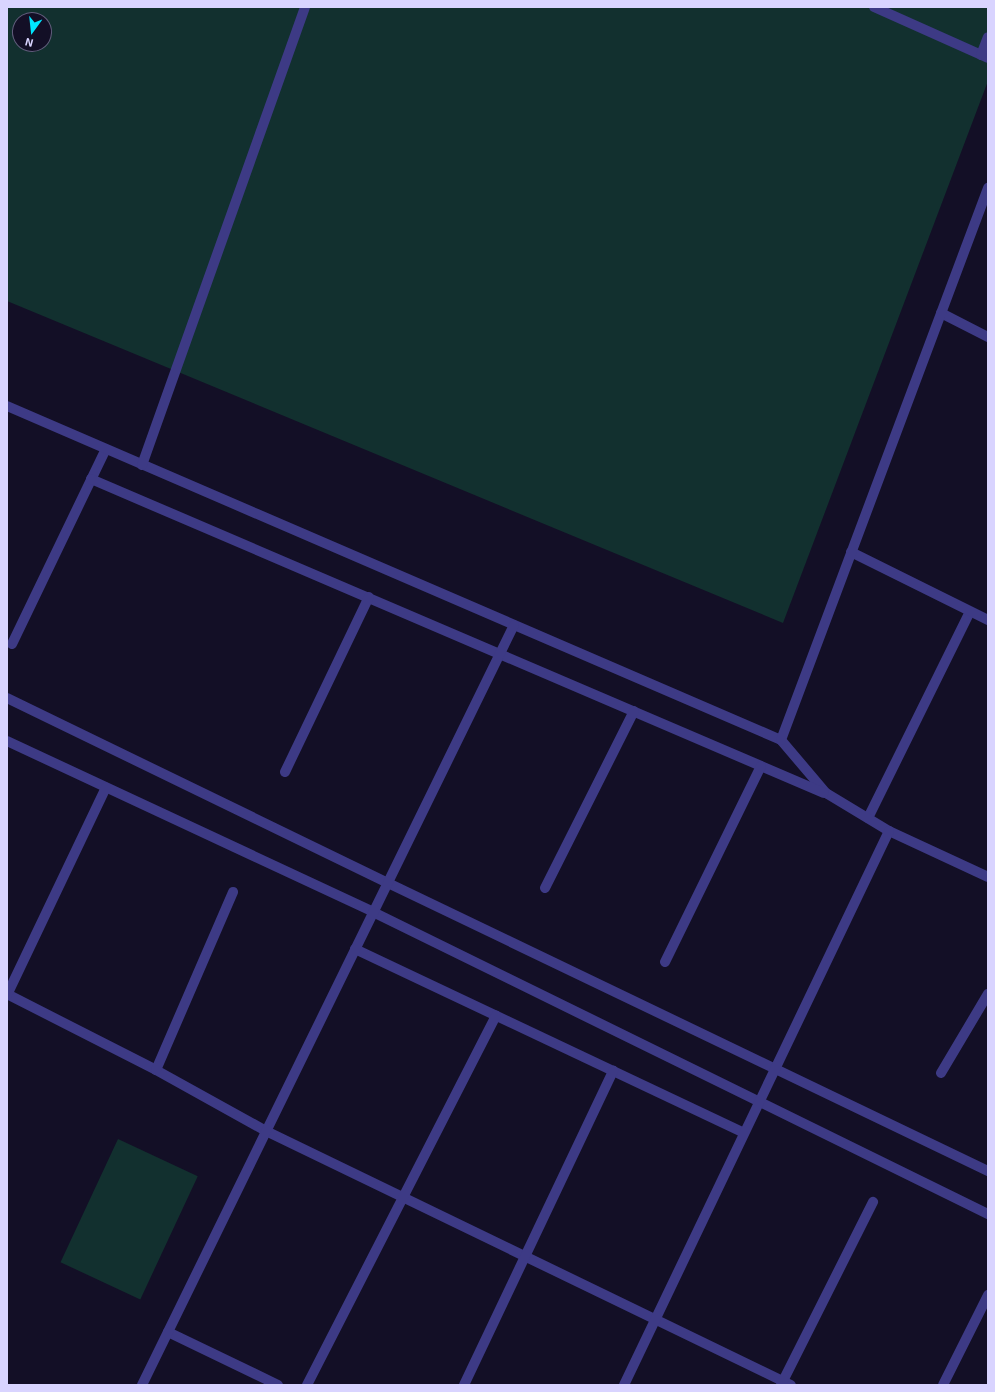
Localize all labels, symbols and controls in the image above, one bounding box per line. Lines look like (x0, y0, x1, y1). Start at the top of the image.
north arrow (12, 12, 52, 52)
text: N (24, 36, 35, 50)

